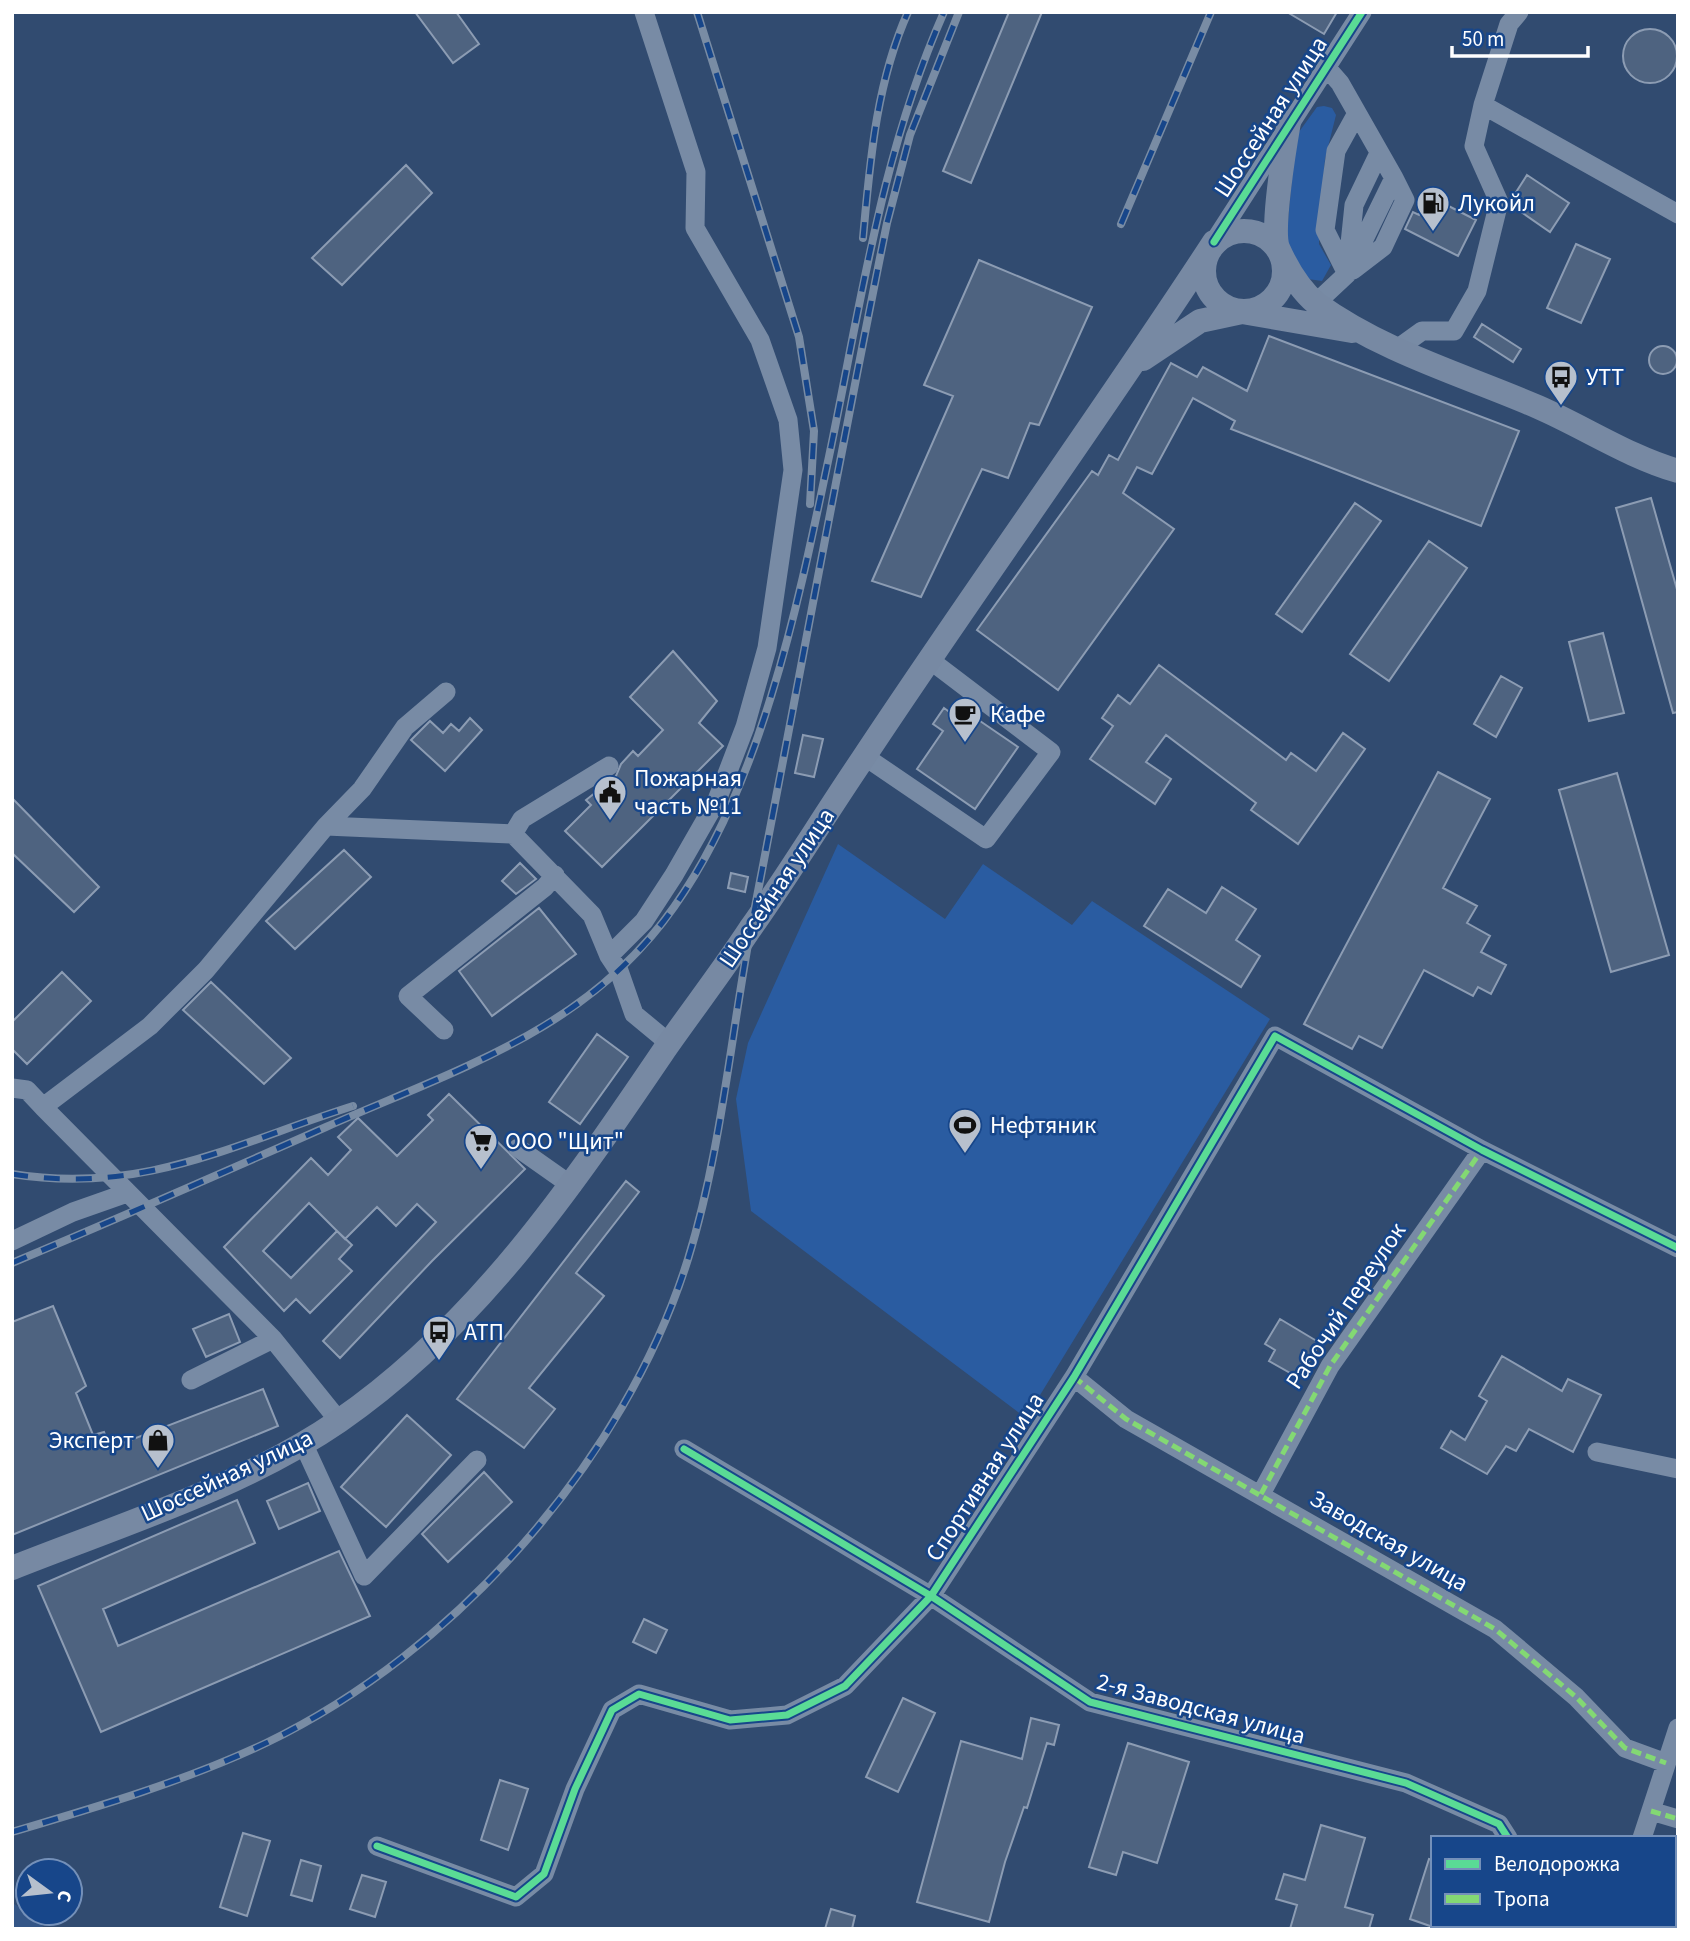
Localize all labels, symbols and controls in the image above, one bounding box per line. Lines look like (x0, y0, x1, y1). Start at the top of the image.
scale bar (1452, 14, 1588, 58)
text: 50 m (1462, 24, 1504, 54)
street label: Шоссейная улица (1206, 29, 1336, 205)
fuel station icon: Лукойл (1414, 184, 1452, 233)
place label: Лукойл (1458, 186, 1535, 221)
bus stop icon: УТТ (1542, 358, 1580, 407)
place label: УТТ (1586, 360, 1624, 395)
cafe icon: Кафе (946, 695, 984, 744)
place label: Кафе (990, 697, 1046, 732)
place label: Пожарная часть №11 (634, 761, 742, 824)
public building icon: Пожарная часть №11 (591, 773, 629, 822)
street label: Шоссейная улица (710, 801, 844, 975)
sports icon: Нефтяник (946, 1106, 984, 1155)
place label: Нефтяник (990, 1108, 1096, 1143)
supermarket icon: ООО "Щит" (462, 1122, 500, 1171)
place label: ООО "Щит" (505, 1124, 624, 1159)
street label: Рабочий переулок (1277, 1216, 1415, 1396)
bus stop icon: АТП (420, 1313, 458, 1362)
place label: АТП (464, 1315, 504, 1350)
street label: Спортивная улица (917, 1386, 1053, 1568)
street label: Шоссейная улица (135, 1421, 319, 1531)
shop icon: Эксперт (139, 1421, 177, 1470)
place label: Эксперт (49, 1423, 134, 1458)
street label: Заводская улица (1303, 1481, 1475, 1601)
street label: 2-я Заводская улица (1093, 1664, 1309, 1754)
legend (1431, 1836, 1676, 1927)
text: Велодорожка (1494, 1849, 1620, 1879)
north arrow (14, 1857, 84, 1927)
text: Тропа (1494, 1884, 1550, 1914)
text: С (50, 1887, 78, 1905)

